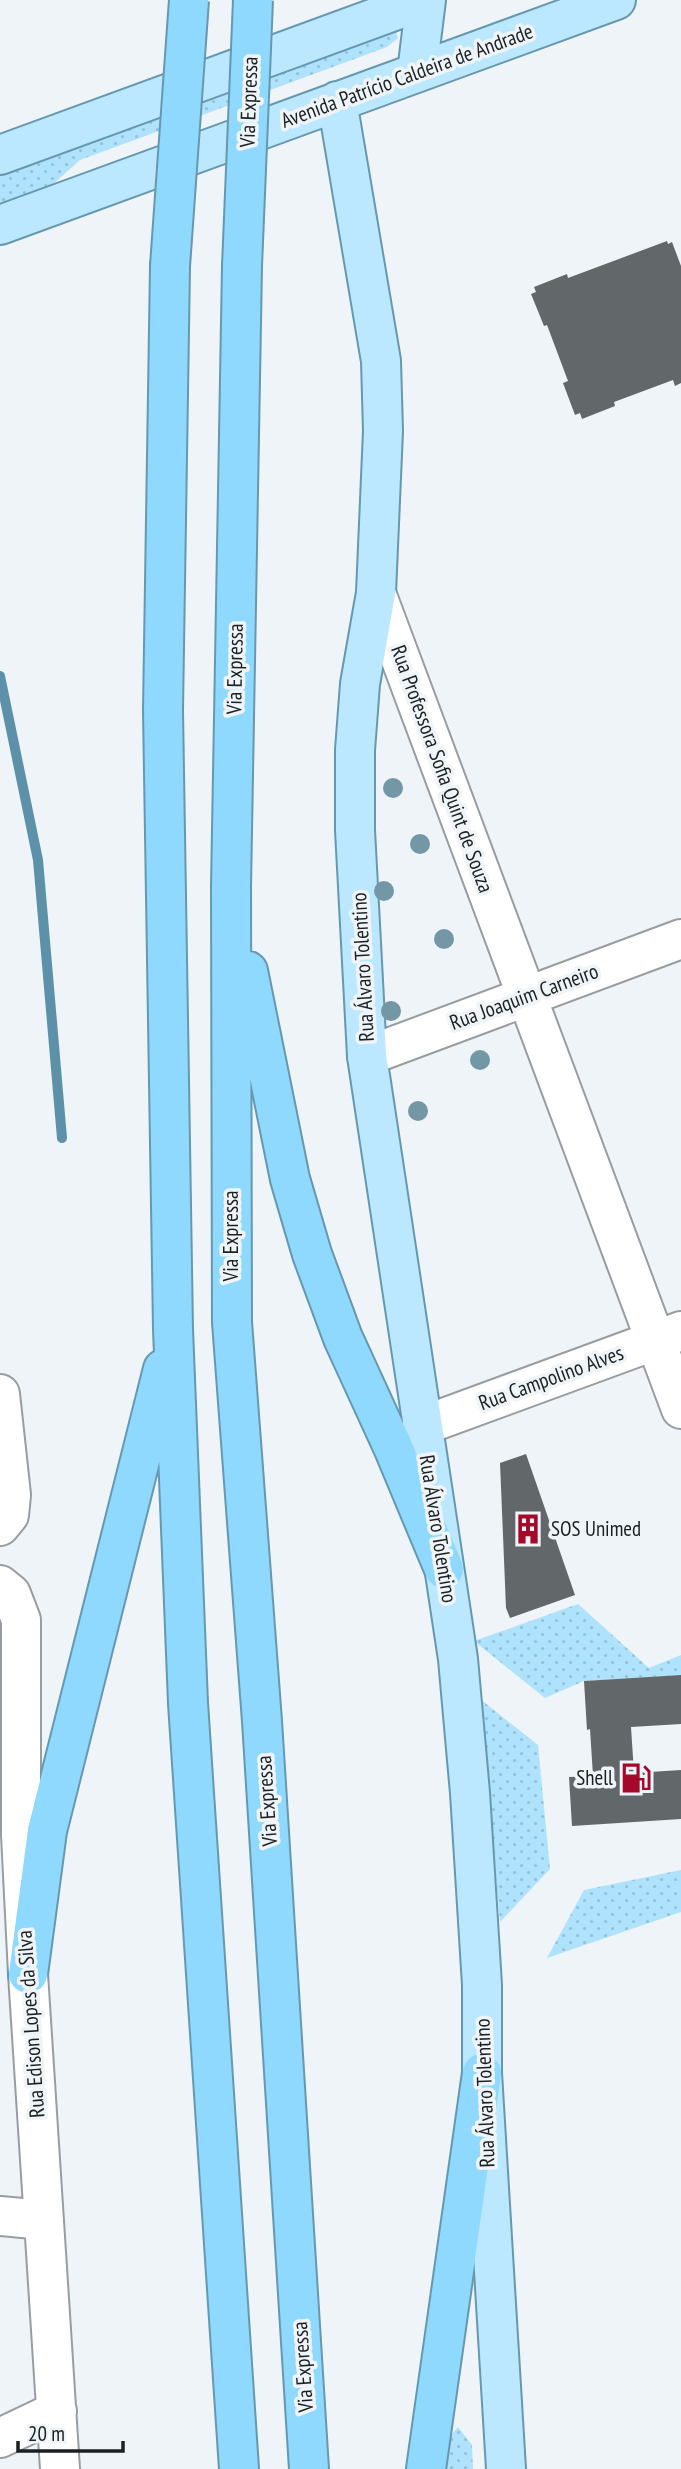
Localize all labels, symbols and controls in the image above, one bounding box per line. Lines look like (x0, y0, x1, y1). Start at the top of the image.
street label: Avenida Patrício Caldeira de Andrade (277, 17, 536, 134)
street label: Via Expressa (233, 56, 264, 149)
street label: Via Expressa (220, 623, 249, 716)
street label: Rua Professora Sofia Quint de Souza (385, 641, 500, 896)
street label: Rua Álvaro Tolentino (345, 892, 380, 1042)
street label: Rua Joaquim Carneiro (446, 957, 602, 1036)
street label: Via Expressa (217, 1191, 244, 1282)
street label: Rua Campolino Alves (475, 1339, 627, 1416)
street label: Rua Álvaro Tolentino (413, 1453, 464, 1605)
building icon: SOS Unimed (511, 1512, 545, 1546)
place label: SOS Unimed (551, 1515, 641, 1542)
street label: Via Expressa (250, 1755, 283, 1848)
fuel station icon: Shell (619, 1761, 653, 1795)
place label: Shell (576, 1764, 613, 1791)
street label: Rua Edison Lopes da Silva (10, 1929, 51, 2119)
street label: Rua Álvaro Tolentino (468, 2018, 501, 2168)
street label: Via Expressa (286, 2321, 319, 2414)
scale bar (18, 2410, 122, 2454)
text: 20 m (28, 2420, 65, 2447)

